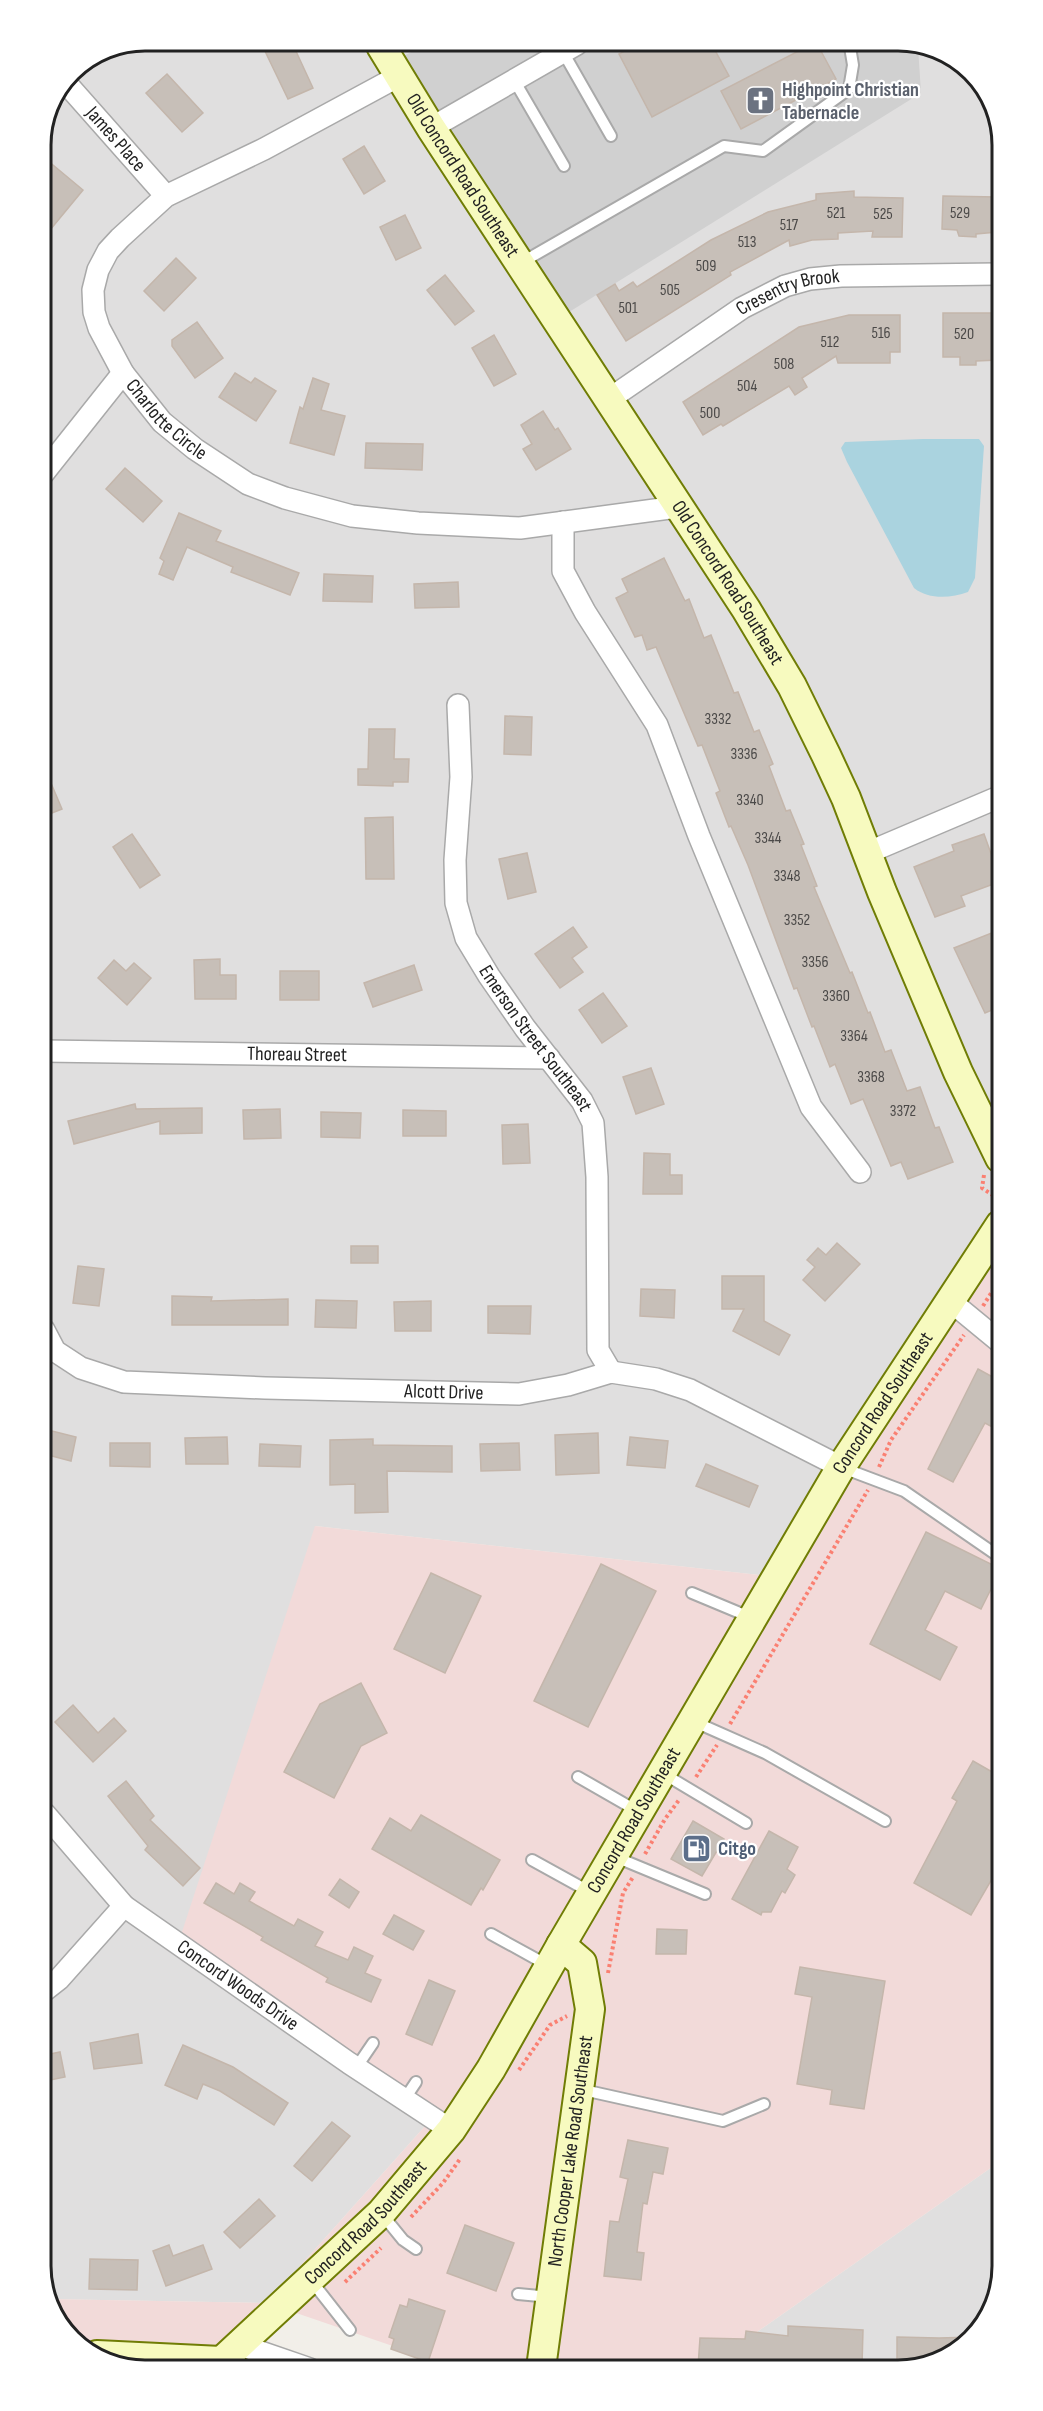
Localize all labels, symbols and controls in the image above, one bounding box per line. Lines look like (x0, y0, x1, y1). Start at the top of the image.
place label: Highpoint Christian Tabernacle (782, 78, 919, 125)
church icon: Highpoint Christian Tabernacle (745, 85, 777, 117)
street label: Old Concord Road Southeast (401, 89, 524, 262)
street label: James Place (80, 101, 151, 177)
house number: 521 (827, 204, 846, 223)
house number: 529 (950, 204, 970, 223)
house number: 525 (873, 205, 893, 224)
house number: 517 (780, 216, 799, 235)
house number: 513 (738, 233, 756, 252)
house number: 509 (696, 257, 716, 276)
street label: Cresentry Brook (731, 264, 841, 321)
house number: 505 (660, 281, 680, 300)
house number: 501 (618, 299, 638, 318)
house number: 516 (871, 324, 891, 343)
house number: 520 (954, 325, 974, 344)
house number: 512 (821, 333, 839, 352)
house number: 508 (774, 355, 794, 374)
street label: Charlotte Circle (121, 374, 211, 465)
house number: 504 (737, 377, 757, 396)
house number: 500 (700, 404, 720, 423)
street label: Old Concord Road Southeast (666, 496, 789, 669)
house number: 3332 (705, 710, 731, 729)
house number: 3336 (730, 745, 758, 764)
house number: 3340 (736, 791, 764, 810)
house number: 3344 (755, 829, 782, 848)
house number: 3348 (773, 867, 801, 886)
house number: 3352 (784, 911, 810, 930)
house number: 3356 (802, 953, 828, 972)
street label: Emerson Street Southeast (473, 961, 597, 1115)
house number: 3360 (822, 987, 850, 1006)
house number: 3364 (840, 1027, 868, 1046)
street label: Thoreau Street (247, 1042, 347, 1067)
house number: 3368 (857, 1068, 885, 1087)
house number: 3372 (890, 1102, 916, 1121)
street label: Concord Road Southeast (828, 1328, 938, 1478)
street label: Alcott Drive (403, 1379, 484, 1405)
street label: Concord Road Southeast (582, 1743, 686, 1898)
fuel station icon: Citgo (681, 1833, 713, 1865)
place label: Citgo (718, 1837, 756, 1861)
street label: Concord Woods Drive (172, 1935, 303, 2036)
street label: North Cooper Lake Road Southeast (543, 2034, 598, 2268)
street label: Concord Road Southeast (299, 2156, 432, 2290)

